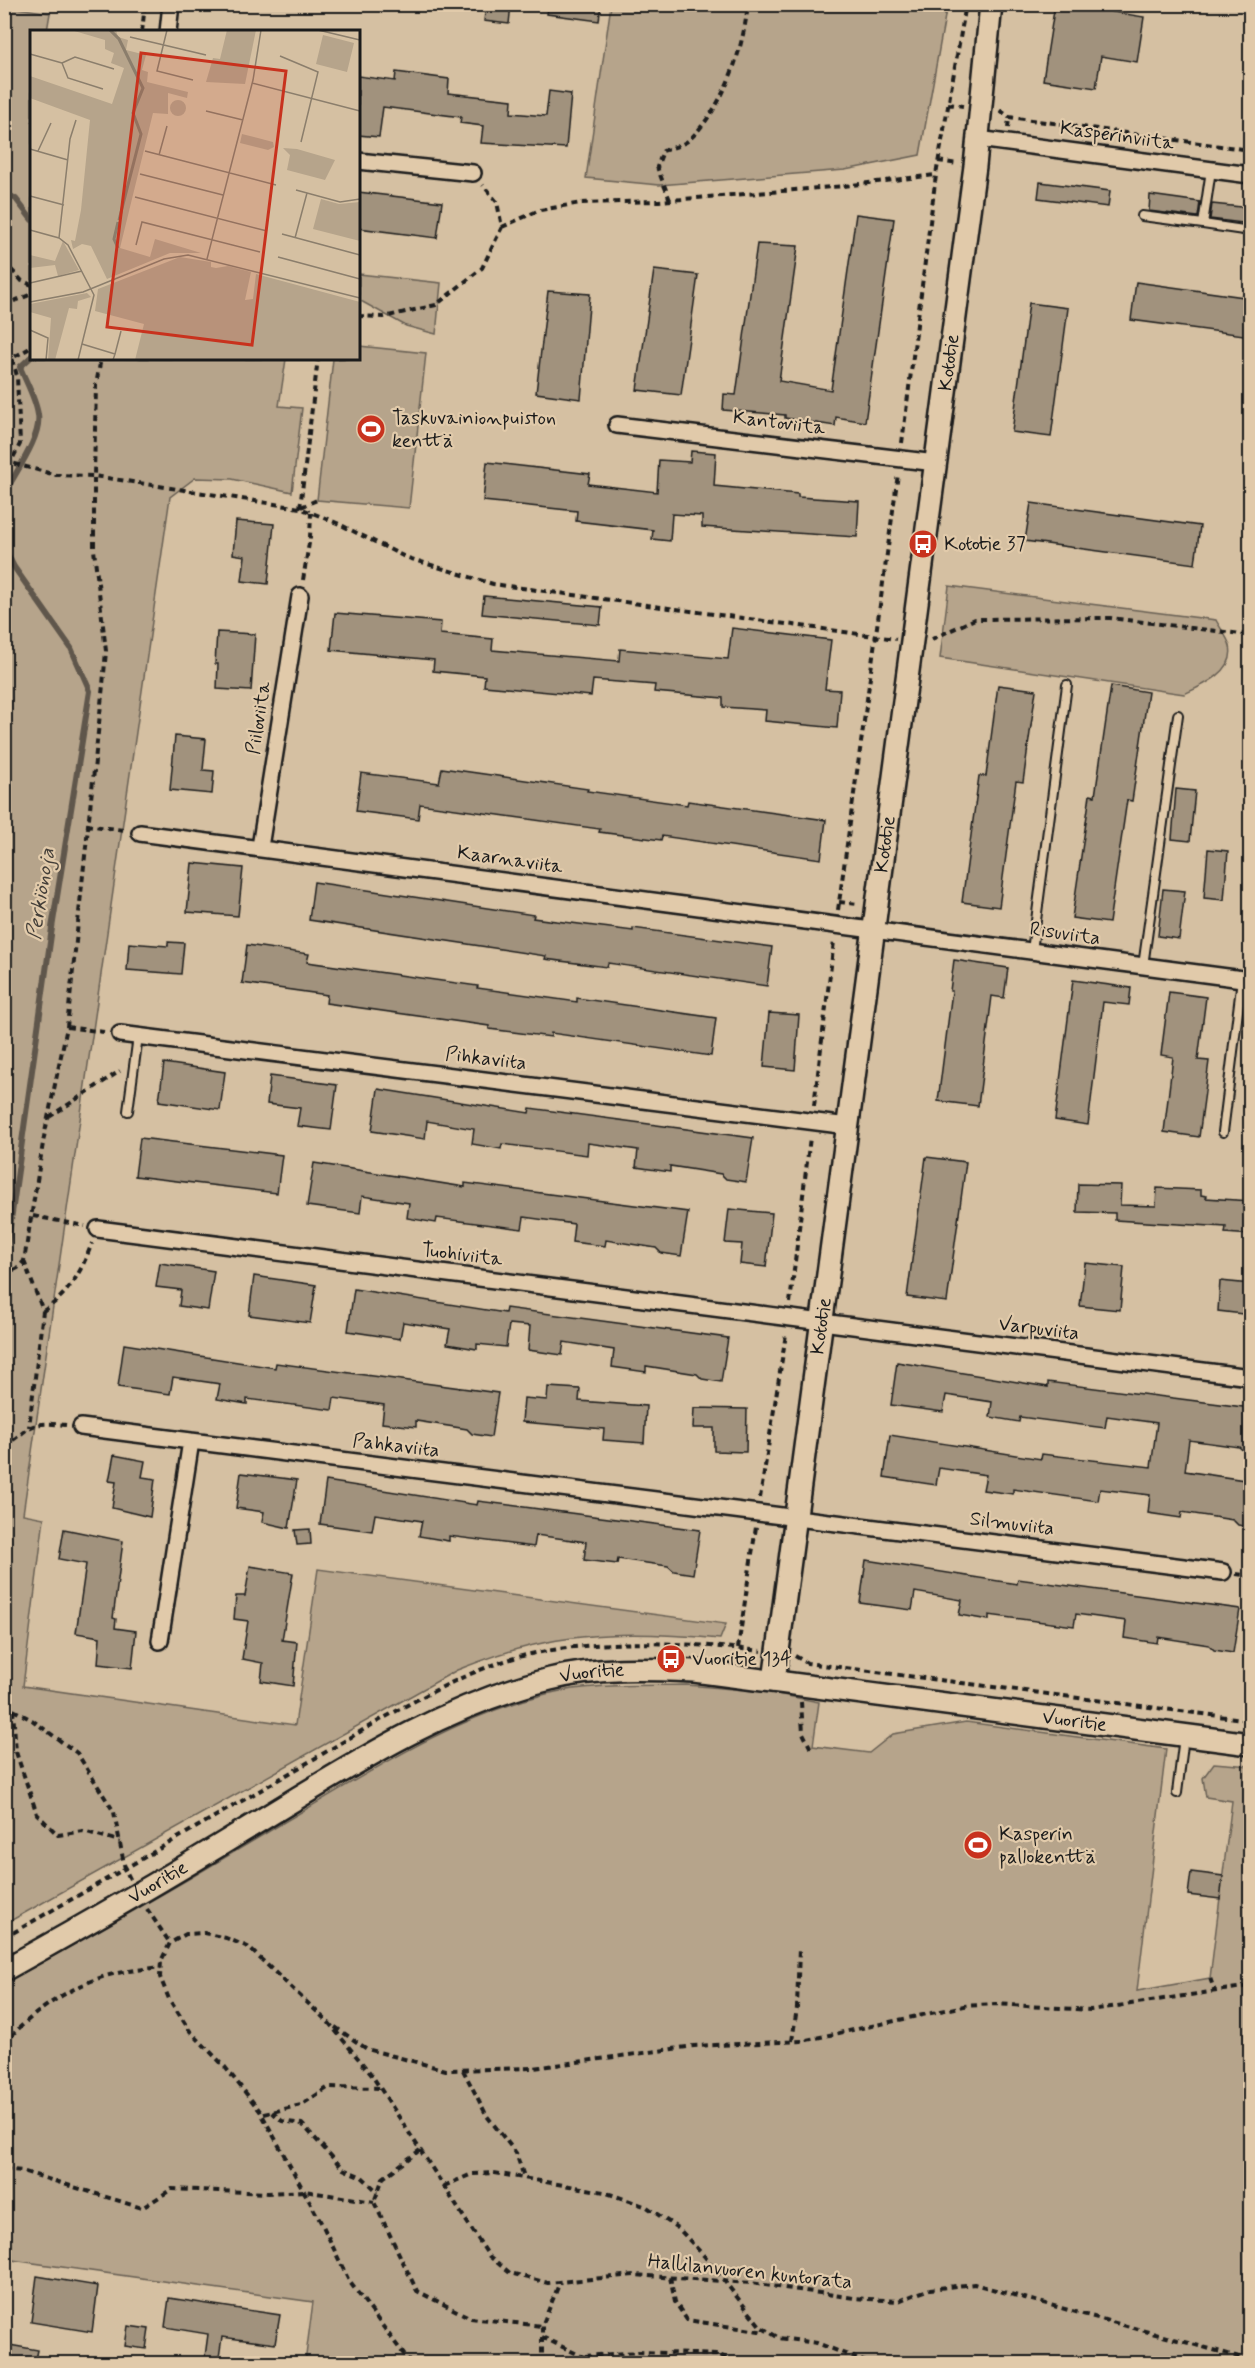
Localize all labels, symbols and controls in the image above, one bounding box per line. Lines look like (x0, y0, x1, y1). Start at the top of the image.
inset map (30, 30, 360, 360)
street label: Kasperinviita (1058, 115, 1177, 157)
street label: Kototie (932, 332, 966, 393)
street label: Kantoviita (731, 404, 828, 442)
place label: Taskuvainionpuiston kenttä (392, 405, 556, 455)
sports icon: Taskuvainionpuiston kenttä (355, 413, 387, 445)
bus stop icon: Kototie 37 (907, 528, 939, 560)
place label: Kototie 37 (944, 531, 1026, 558)
street label: Piiloviita (240, 679, 278, 756)
street label: Kototie (868, 814, 902, 874)
street label: Kaarnaviita (455, 839, 566, 881)
water label: Perkiönoja (20, 846, 62, 942)
street label: Risuviita (1028, 916, 1102, 952)
street label: Pihkaviita (444, 1041, 528, 1077)
street label: Tuohiviita (420, 1237, 505, 1273)
street label: Kototie (804, 1296, 838, 1356)
street label: Varpuviita (997, 1311, 1081, 1347)
street label: Pahkaviita (351, 1427, 441, 1465)
street label: Silmuviita (968, 1505, 1056, 1543)
bus stop icon: Vuoritie 134 (655, 1643, 687, 1675)
place label: Vuoritie 134 (692, 1646, 792, 1673)
street label: Vuoritie (557, 1656, 625, 1690)
street label: Vuoritie (1040, 1703, 1109, 1739)
place label: Kasperin pallokenttä (999, 1821, 1096, 1871)
sports icon: Kasperin pallokenttä (962, 1829, 994, 1861)
street label: Vuoritie (123, 1854, 193, 1910)
street label: Hallilanvuoren kuntorata (646, 2248, 854, 2296)

